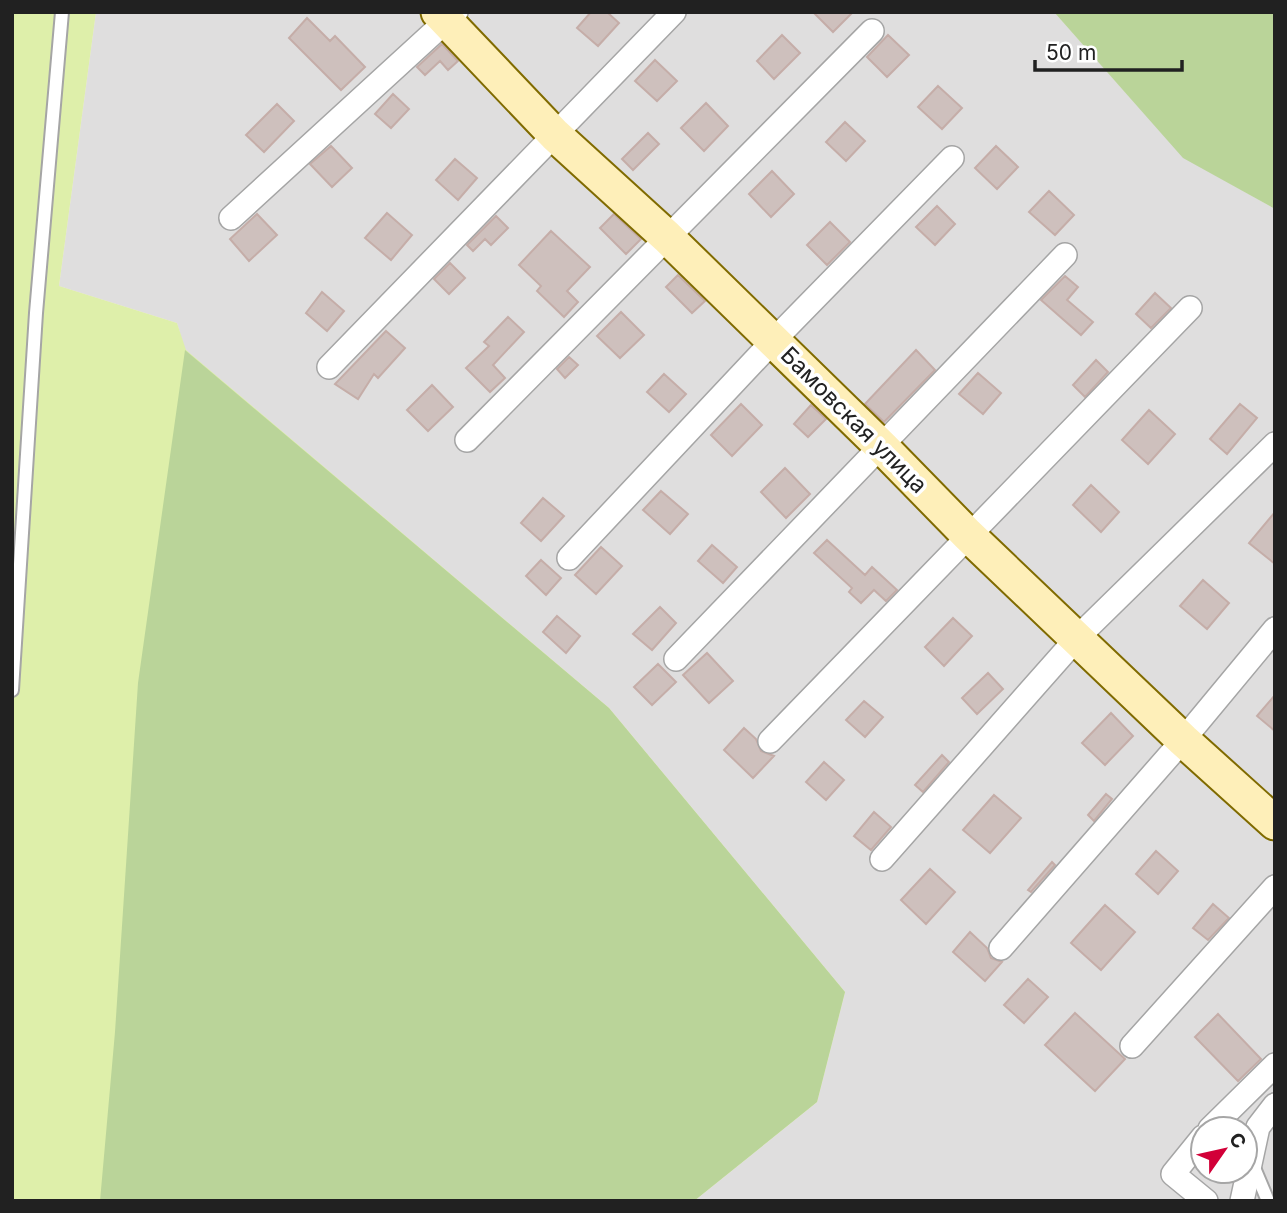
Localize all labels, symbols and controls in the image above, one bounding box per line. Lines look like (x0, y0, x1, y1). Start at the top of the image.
scale bar (1035, 28, 1182, 72)
text: 50 m (1046, 40, 1096, 65)
street label: Бамовская улица (775, 341, 933, 499)
north arrow (1189, 1115, 1259, 1185)
text: С (1224, 1129, 1251, 1153)

